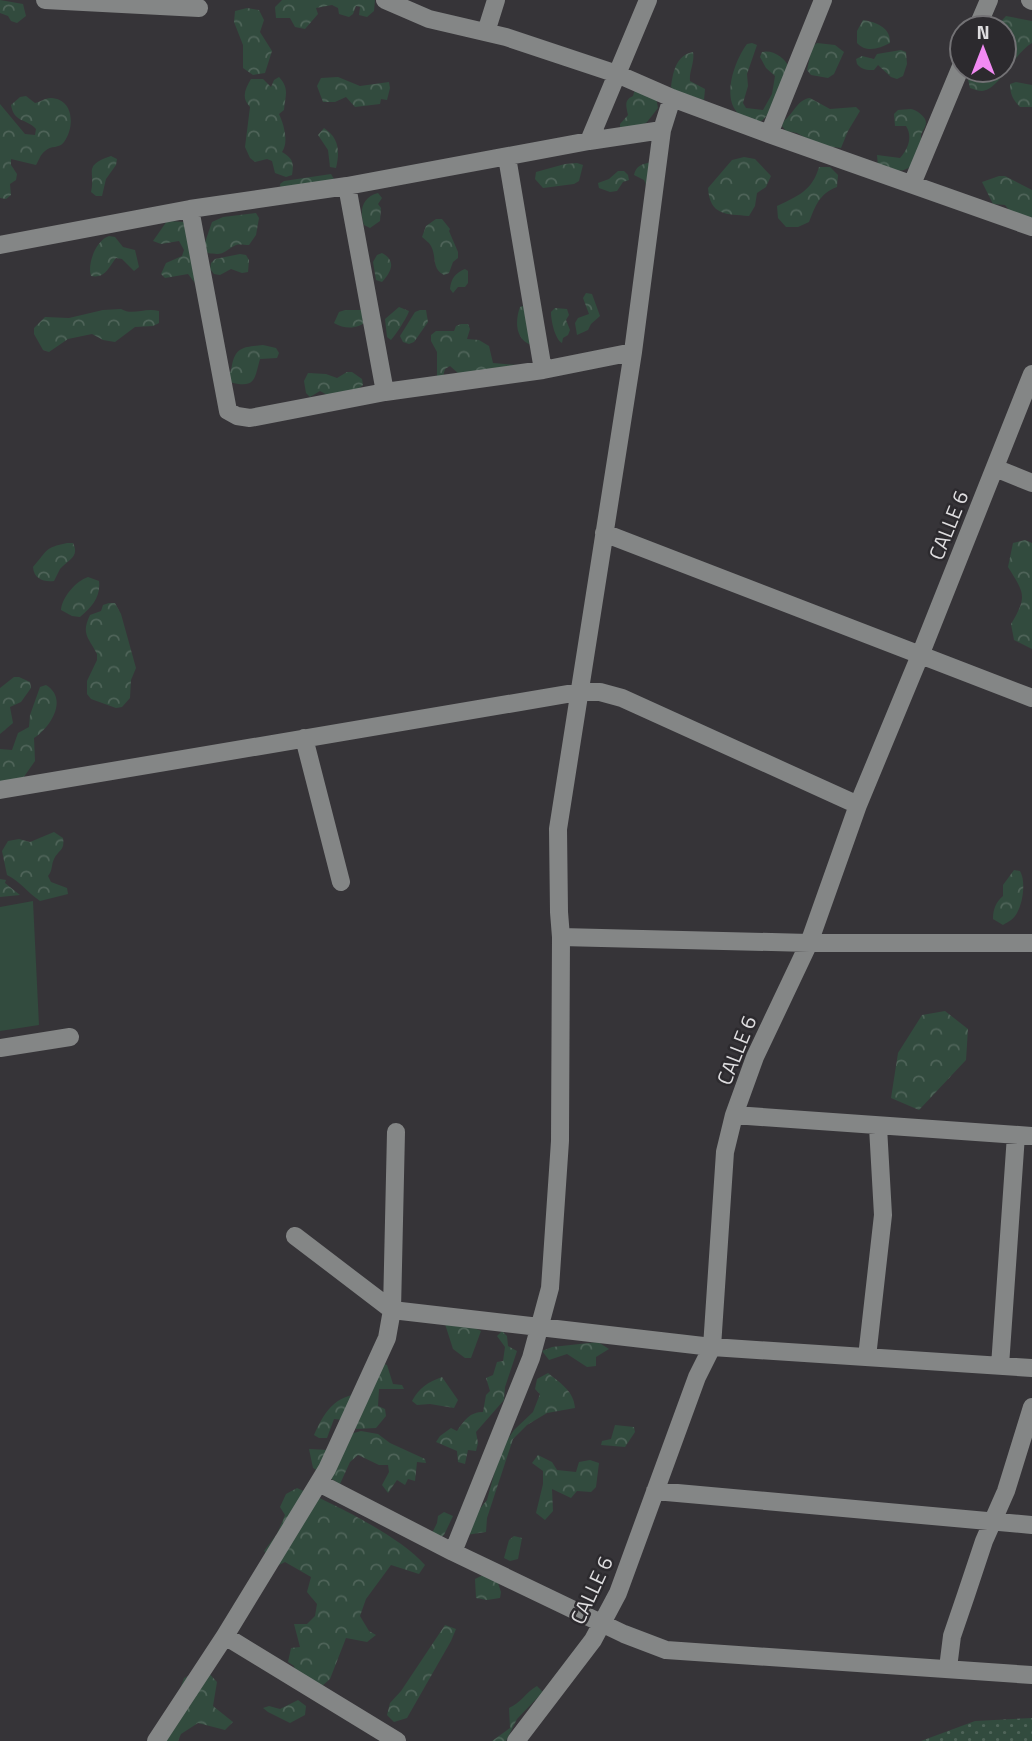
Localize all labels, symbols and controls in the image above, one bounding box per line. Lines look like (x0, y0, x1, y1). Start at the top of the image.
north arrow (948, 14, 1018, 84)
text: N (976, 17, 990, 46)
street label: CALLE 6 (920, 486, 976, 564)
street label: CALLE 6 (708, 1011, 764, 1089)
street label: CALLE 6 (561, 1551, 621, 1629)

